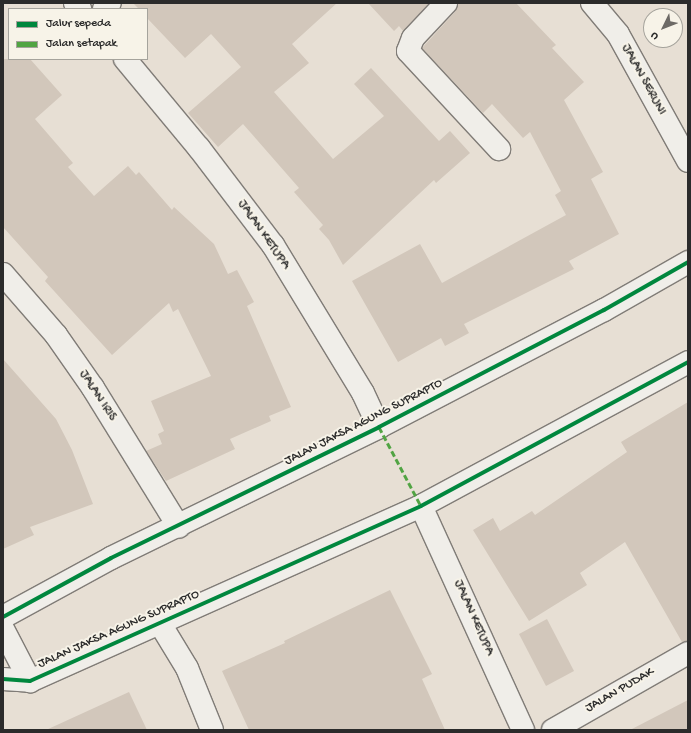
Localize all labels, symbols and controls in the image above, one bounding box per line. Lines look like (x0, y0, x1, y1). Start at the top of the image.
legend (8, 8, 148, 60)
north arrow (643, 8, 683, 48)
text: Jalur sepeda (46, 17, 111, 31)
text: U (648, 29, 662, 42)
text: Jalan setapak (46, 37, 117, 51)
street label: JALAN SERUNI (617, 42, 669, 118)
street label: JALAN KETUPA (233, 197, 293, 273)
street label: JALAN IRIS (75, 368, 119, 424)
street label: JALAN JAKSA AGUNG SUPRAPTO (282, 376, 446, 470)
street label: JALAN KETUPA (449, 578, 497, 658)
street label: JALAN JAKSA AGUNG SUPRAPTO (36, 587, 202, 673)
street label: JALAN PUDAK (583, 665, 657, 717)

